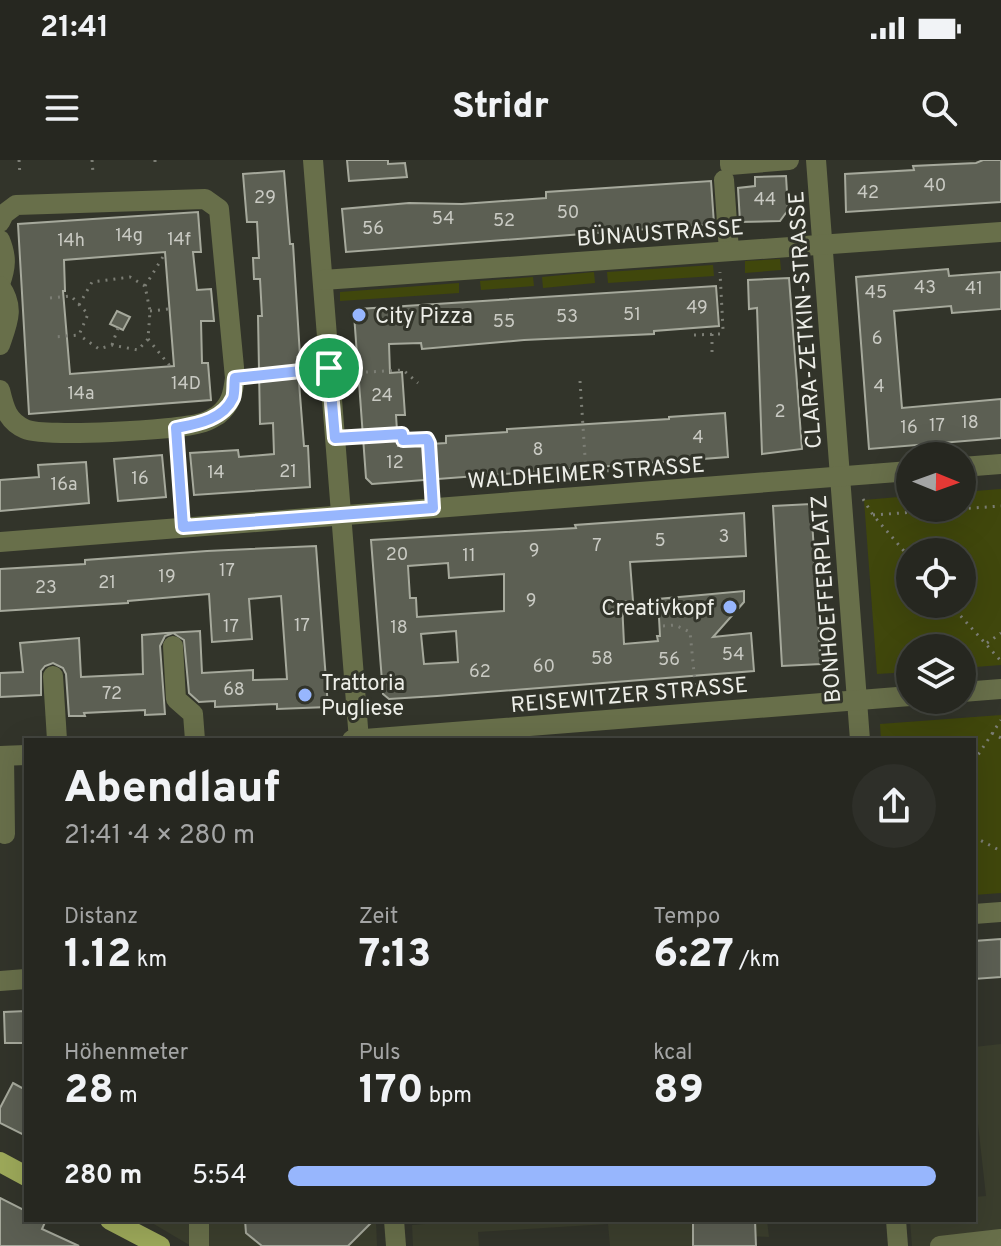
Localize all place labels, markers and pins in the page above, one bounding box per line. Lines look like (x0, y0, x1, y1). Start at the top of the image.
place label: City Pizza (375, 304, 473, 331)
marker: City Pizza (350, 306, 368, 324)
pin (295, 334, 363, 402)
place label: Creativkopf (601, 596, 714, 623)
marker: Creativkopf (721, 598, 739, 616)
place label: Trattoria Pugliese (321, 671, 405, 723)
marker: Trattoria Pugliese (296, 686, 314, 704)

